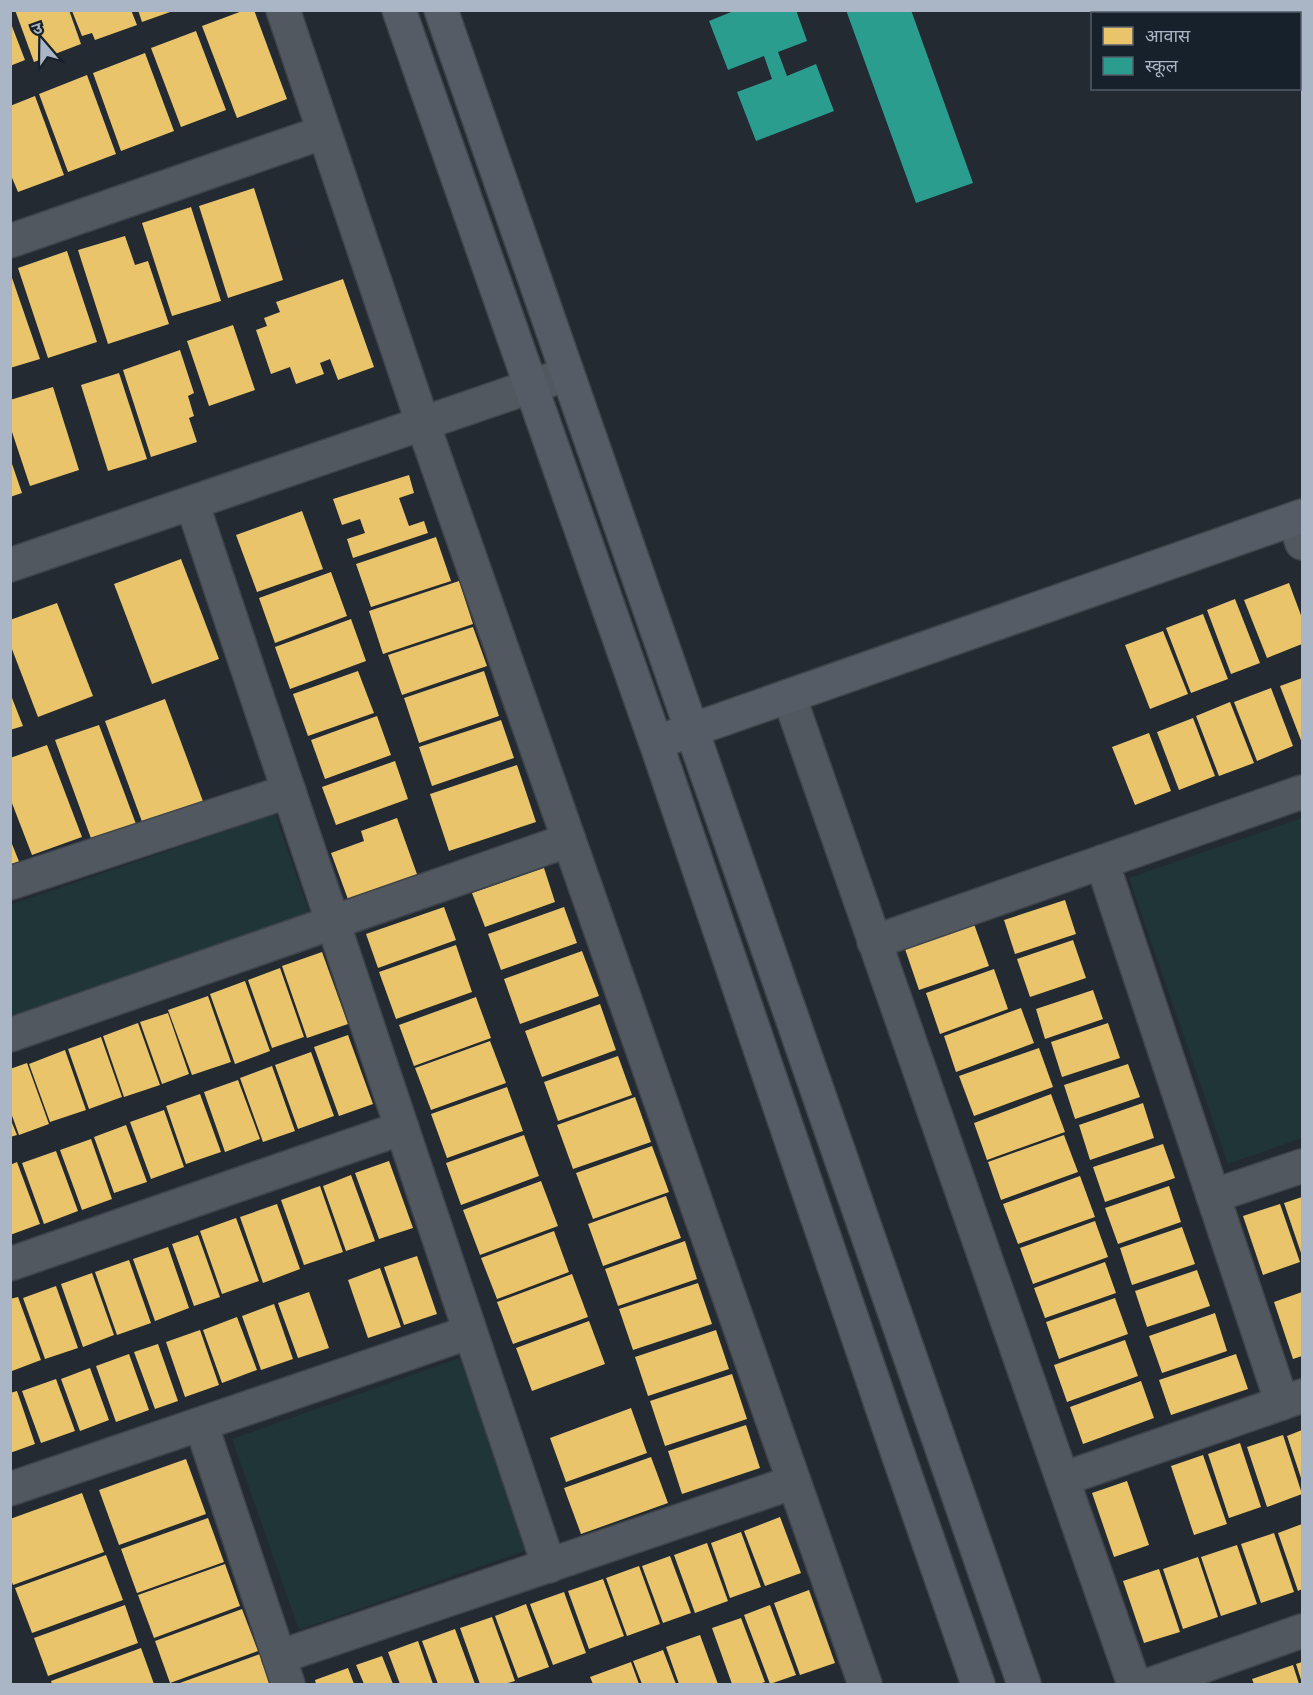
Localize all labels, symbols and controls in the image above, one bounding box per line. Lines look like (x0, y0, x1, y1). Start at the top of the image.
north arrow (12, 12, 72, 72)
legend (1091, 12, 1301, 90)
text: उ (29, 18, 45, 39)
text: आवास (1145, 25, 1191, 46)
text: स्कूल (1145, 55, 1179, 78)

